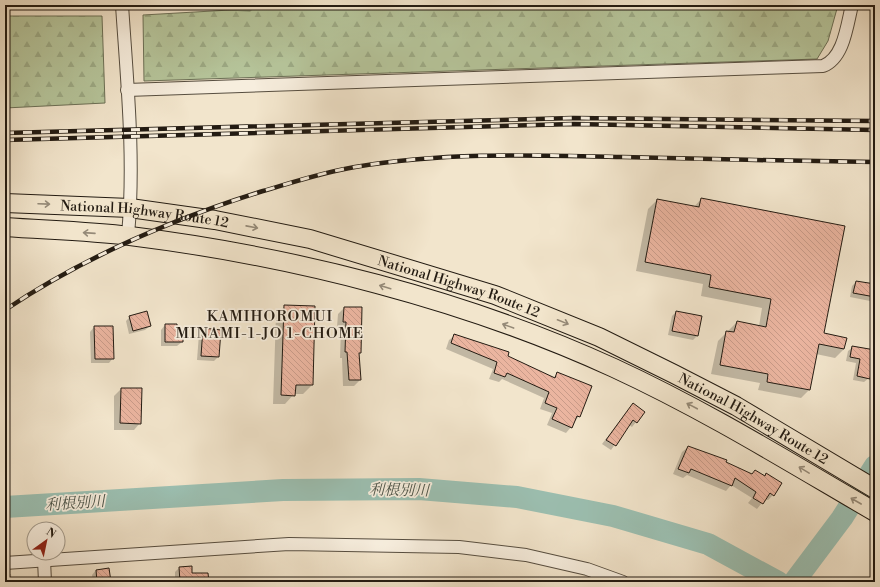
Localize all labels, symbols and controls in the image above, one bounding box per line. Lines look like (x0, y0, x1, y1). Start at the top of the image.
street label: National Highway Route 12 (60, 197, 230, 233)
one-way arrow (37, 201, 50, 208)
one-way arrow (245, 224, 258, 232)
one-way arrow (83, 229, 96, 236)
street label: National Highway Route 12 (375, 252, 542, 322)
one-way arrow (378, 283, 391, 290)
district label: KAMIHOROMUI MINAMI-1-JO 1-CHOME (176, 307, 364, 343)
one-way arrow (557, 319, 569, 327)
one-way arrow (502, 322, 515, 329)
street label: National Highway Route 12 (675, 370, 831, 469)
one-way arrow (686, 402, 698, 409)
one-way arrow (798, 466, 810, 474)
water label: 利根別川 (369, 480, 431, 501)
water label: 利根別川 (44, 492, 108, 515)
one-way arrow (851, 497, 862, 505)
north arrow (26, 521, 66, 561)
text: N (43, 525, 59, 542)

